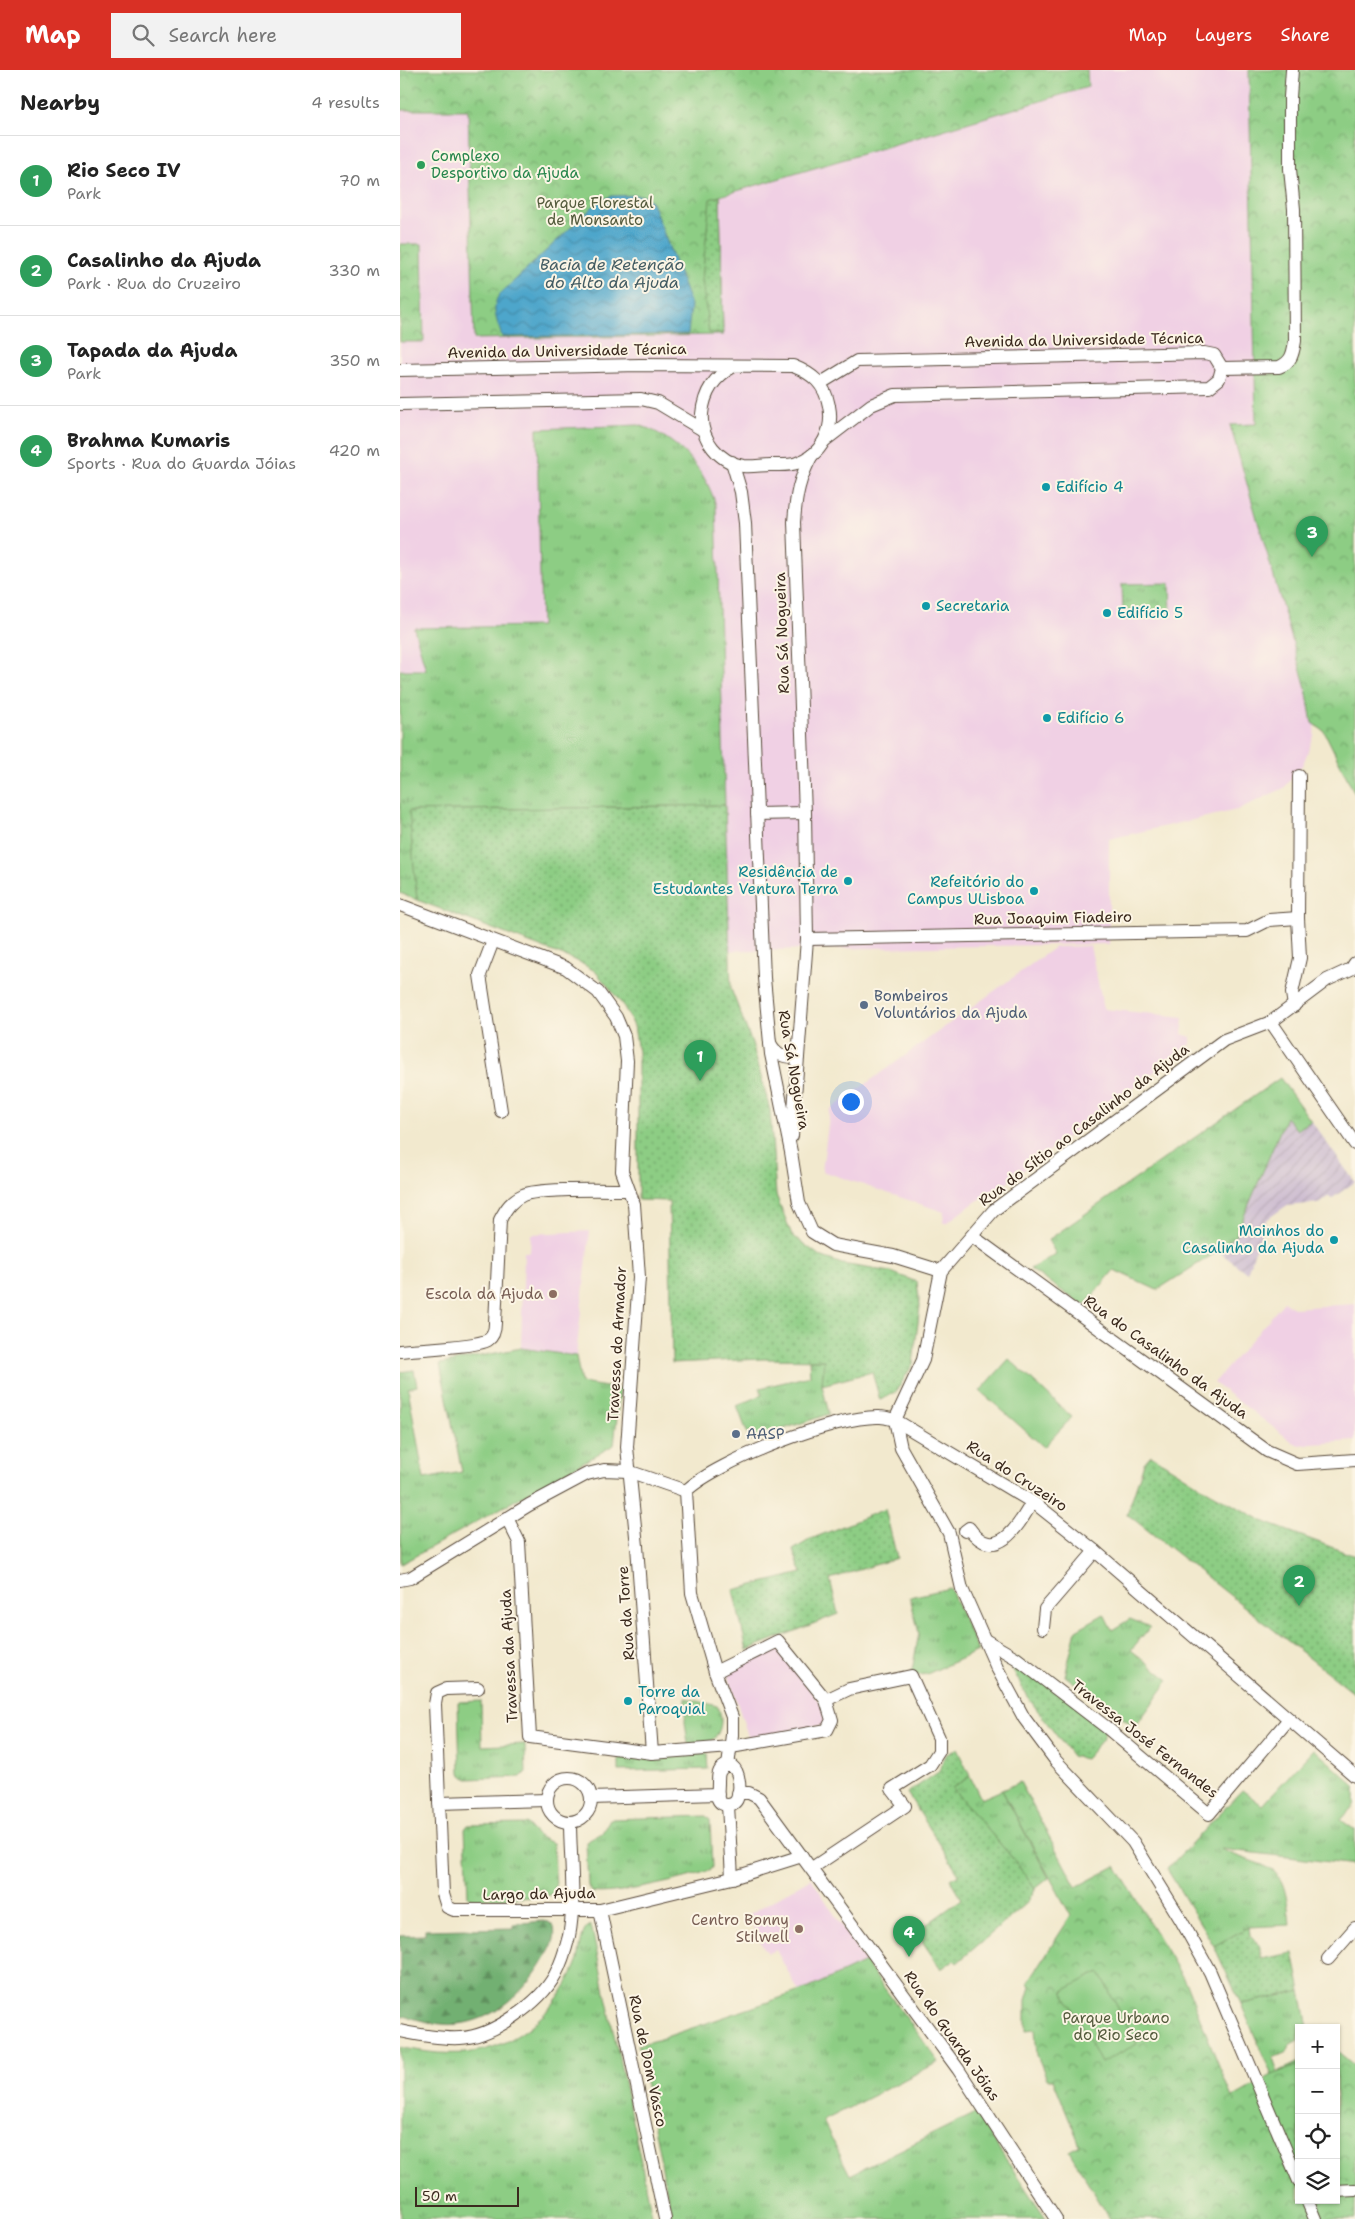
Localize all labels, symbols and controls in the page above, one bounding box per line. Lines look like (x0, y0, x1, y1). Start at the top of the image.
search box (111, 13, 461, 58)
text: Map (25, 19, 81, 51)
icon: search (129, 21, 157, 49)
text: Search here (169, 23, 277, 48)
text: Map (1129, 23, 1167, 47)
text: Layers (1195, 23, 1252, 47)
text: Share (1280, 23, 1330, 47)
text: Nearby (20, 89, 100, 117)
text: 4 results (311, 92, 380, 113)
place label: Complexo Desportivo da Ajuda (431, 146, 579, 183)
text: Rio Seco IV (67, 158, 180, 183)
marker: Complexo Desportivo da Ajuda (415, 159, 427, 171)
text: 1 (32, 170, 40, 191)
text: 70 m (339, 170, 380, 191)
text: Park (67, 183, 101, 204)
park label: Parque Florestal de Monsanto (536, 193, 654, 230)
text: Casalinho da Ajuda (67, 248, 261, 273)
water label: Bacia de Retenção do Alto da Ajuda (540, 254, 684, 293)
text: 2 (30, 260, 42, 281)
text: 330 m (328, 260, 380, 281)
text: Park · Rua do Cruzeiro (67, 273, 241, 294)
street label: Avenida da Universidade Técnica (964, 328, 1204, 352)
text: Tapada da Ajuda (67, 338, 237, 363)
street label: Avenida da Universidade Técnica (447, 339, 687, 363)
text: 3 (30, 350, 42, 371)
text: 350 m (329, 350, 380, 371)
text: Park (67, 363, 101, 384)
text: Brahma Kumaris (67, 428, 230, 453)
text: 4 (30, 440, 42, 461)
text: 420 m (329, 440, 380, 461)
text: Sports · Rua do Guarda Jóias (67, 453, 296, 474)
place label: Edifício 4 (1056, 477, 1123, 497)
marker: Edifício 4 (1040, 481, 1052, 493)
pin: 3 (1296, 516, 1328, 557)
street label: Rua Sá Nogueira (770, 571, 794, 694)
place label: Secretaria (936, 596, 1010, 616)
marker: Secretaria (920, 600, 932, 612)
place label: Edifício 5 (1117, 603, 1183, 623)
marker: Edifício 5 (1101, 607, 1113, 619)
place label: Edifício 6 (1057, 708, 1124, 728)
marker: Edifício 6 (1041, 712, 1053, 724)
place label: Residência de Estudantes Ventura Terra (653, 862, 839, 899)
place label: Refeitório do Campus ULisboa (907, 872, 1025, 909)
marker: Residência de Estudantes Ventura Terra (842, 875, 854, 887)
marker: Refeitório do Campus ULisboa (1028, 885, 1040, 897)
street label: Rua Joaquim Fiadeiro (974, 907, 1132, 929)
place label: Bombeiros Voluntários da Ajuda (874, 986, 1028, 1023)
marker: Bombeiros Voluntários da Ajuda (858, 999, 870, 1011)
street label: Rua Sá Nogueira (774, 1009, 814, 1132)
street label: Rua do Sítio ao Casalinho da Ajuda (975, 1039, 1194, 1211)
pin: 1 (684, 1040, 716, 1081)
your location (838, 1089, 864, 1115)
place label: Moinhos do Casalinho da Ajuda (1182, 1221, 1325, 1258)
marker: Moinhos do Casalinho da Ajuda (1328, 1234, 1340, 1246)
street label: Travessa do Armador (603, 1266, 631, 1422)
place label: Escola da Ajuda (425, 1284, 544, 1304)
marker: Escola da Ajuda (547, 1288, 559, 1300)
street label: Rua do Casalinho da Ajuda (1080, 1291, 1253, 1424)
place label: AASP (746, 1424, 785, 1444)
marker: AASP (730, 1428, 742, 1440)
street label: Rua do Cruzeiro (963, 1436, 1071, 1516)
street label: Rua da Torre (613, 1565, 639, 1661)
pin: 2 (1283, 1565, 1315, 1606)
street label: Travessa da Ajuda (495, 1588, 522, 1723)
street label: Travessa José Fernandes (1067, 1675, 1223, 1803)
place label: Torre da Paroquial (638, 1682, 706, 1719)
marker: Torre da Paroquial (622, 1695, 634, 1707)
street label: Largo da Ajuda (482, 1883, 596, 1905)
place label: Centro Bonny Stilwell (691, 1910, 789, 1947)
pin: 4 (893, 1916, 925, 1957)
marker: Centro Bonny Stilwell (793, 1923, 805, 1935)
street label: Rua do Guarda Jóias (900, 1967, 1004, 2105)
street label: Rua de Dom Vasco (624, 1993, 672, 2129)
park label: Parque Urbano do Rio Seco (1063, 2008, 1169, 2045)
map controls (1295, 2024, 1340, 2204)
button: + (1295, 2024, 1340, 2069)
button: − (1295, 2069, 1340, 2114)
button: locate (1295, 2114, 1340, 2159)
button: layers (1295, 2159, 1340, 2204)
scale bar (415, 2184, 519, 2207)
text: 50 m (422, 2187, 457, 2205)

